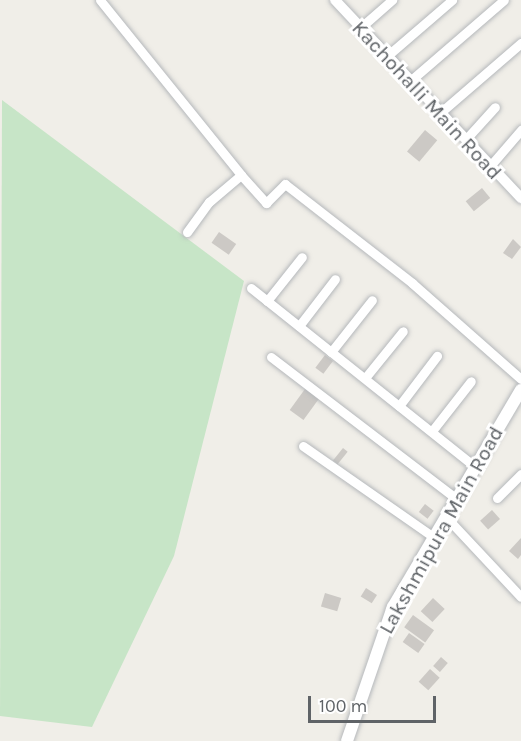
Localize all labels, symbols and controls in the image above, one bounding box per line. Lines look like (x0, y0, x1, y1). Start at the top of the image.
street label: Kachohalli Main Road (347, 15, 507, 185)
street label: Lakshmipura Main Road (373, 422, 509, 638)
scale bar (311, 684, 438, 722)
text: 100 m (319, 695, 367, 717)

